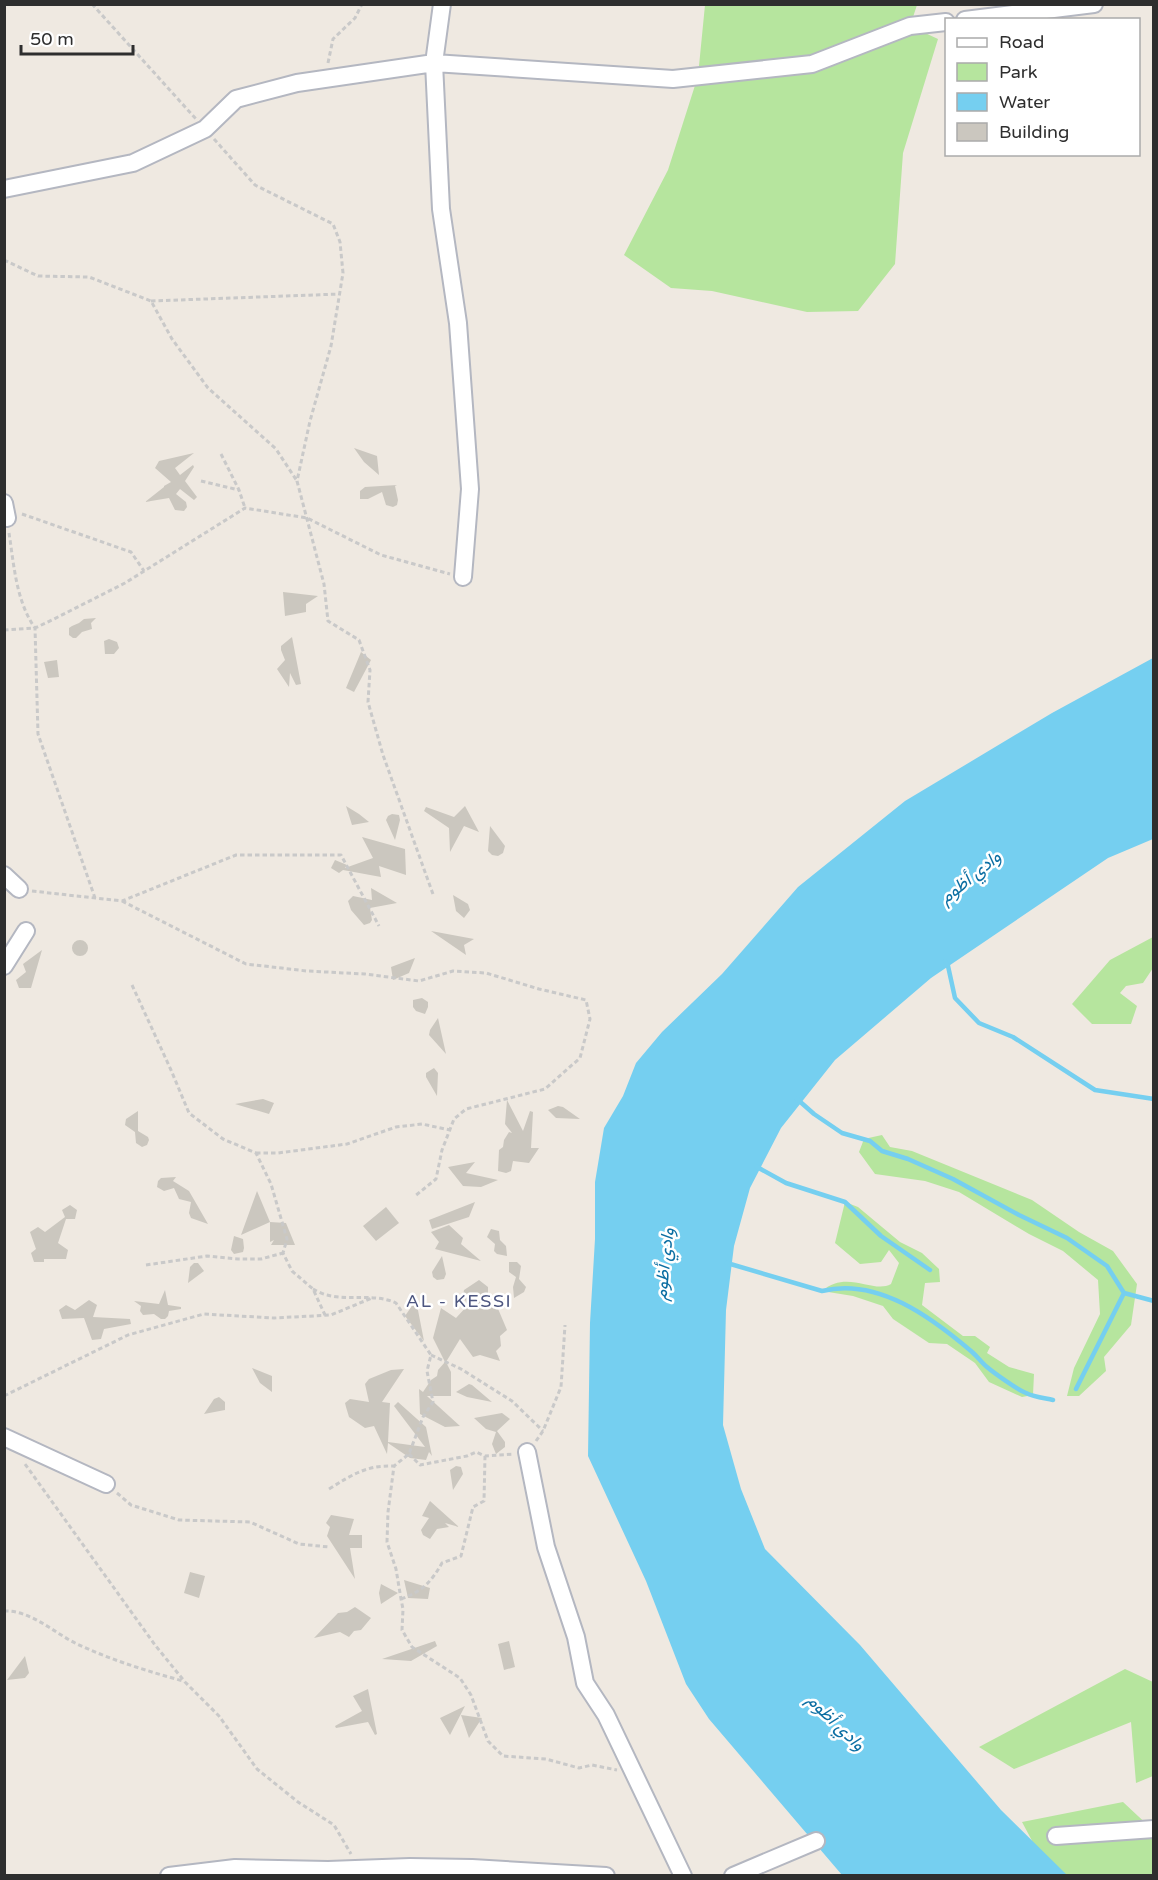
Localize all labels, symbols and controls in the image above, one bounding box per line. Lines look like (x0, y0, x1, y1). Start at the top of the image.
scale bar (21, 18, 134, 56)
legend (945, 18, 1140, 156)
text: 50 m (30, 28, 74, 50)
text: Road (999, 31, 1044, 53)
text: Park (999, 61, 1038, 83)
text: Water (999, 91, 1050, 113)
text: Building (999, 121, 1069, 143)
water label: وادي أظوم (934, 846, 1008, 912)
water label: وادي أظوم (649, 1227, 683, 1303)
district label: AL - KESSI (406, 1290, 512, 1312)
water label: وادي أظوم (799, 1688, 870, 1758)

